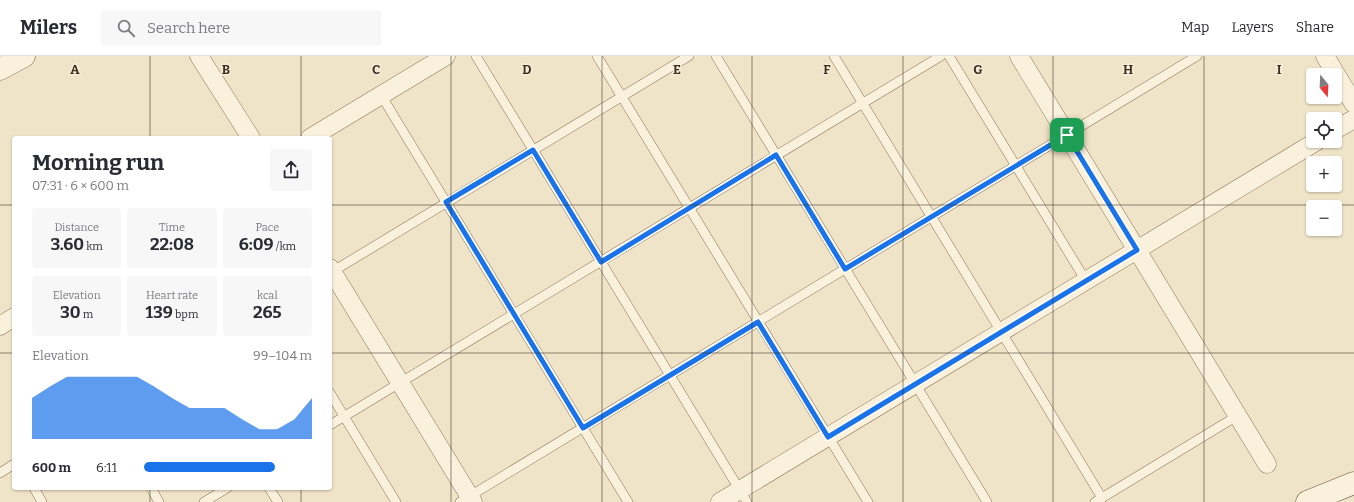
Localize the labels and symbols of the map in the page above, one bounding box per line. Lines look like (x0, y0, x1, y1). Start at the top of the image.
text: A (70, 62, 80, 77)
text: B (222, 62, 230, 77)
text: C (372, 62, 380, 77)
text: D (522, 62, 532, 77)
text: E (673, 62, 681, 77)
text: F (823, 62, 831, 77)
text: G (973, 62, 983, 77)
text: H (1123, 62, 1133, 77)
text: I (1277, 62, 1282, 77)
north arrow (1306, 68, 1342, 104)
pin (1050, 118, 1084, 152)

